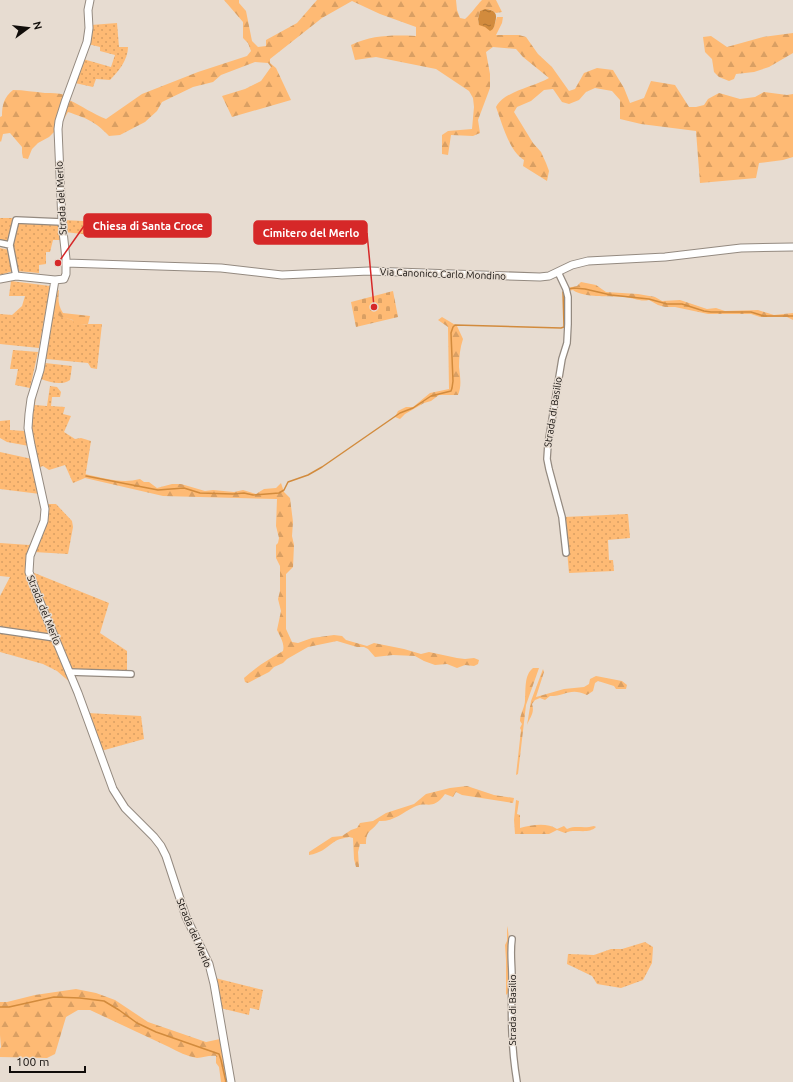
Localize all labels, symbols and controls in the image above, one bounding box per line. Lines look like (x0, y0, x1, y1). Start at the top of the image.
north arrow (8, 8, 48, 48)
text: N (31, 20, 45, 31)
street label: Strada del Merlo (54, 161, 68, 235)
callout: Chiesa di Santa Croce (84, 214, 211, 237)
text: Chiesa di Santa Croce (93, 220, 203, 232)
callout: Cimitero del Merlo (254, 221, 367, 244)
text: Cimitero del Merlo (263, 227, 360, 239)
street label: Via Canonico Carlo Mondino (380, 266, 506, 282)
street label: Strada di Basilio (542, 376, 564, 448)
street label: Strada del Merlo (25, 574, 63, 647)
street label: Strada del Merlo (174, 897, 214, 969)
street label: Strada di Basilio (507, 974, 518, 1046)
scale bar (10, 1048, 85, 1074)
text: 100 m (16, 1055, 49, 1068)

